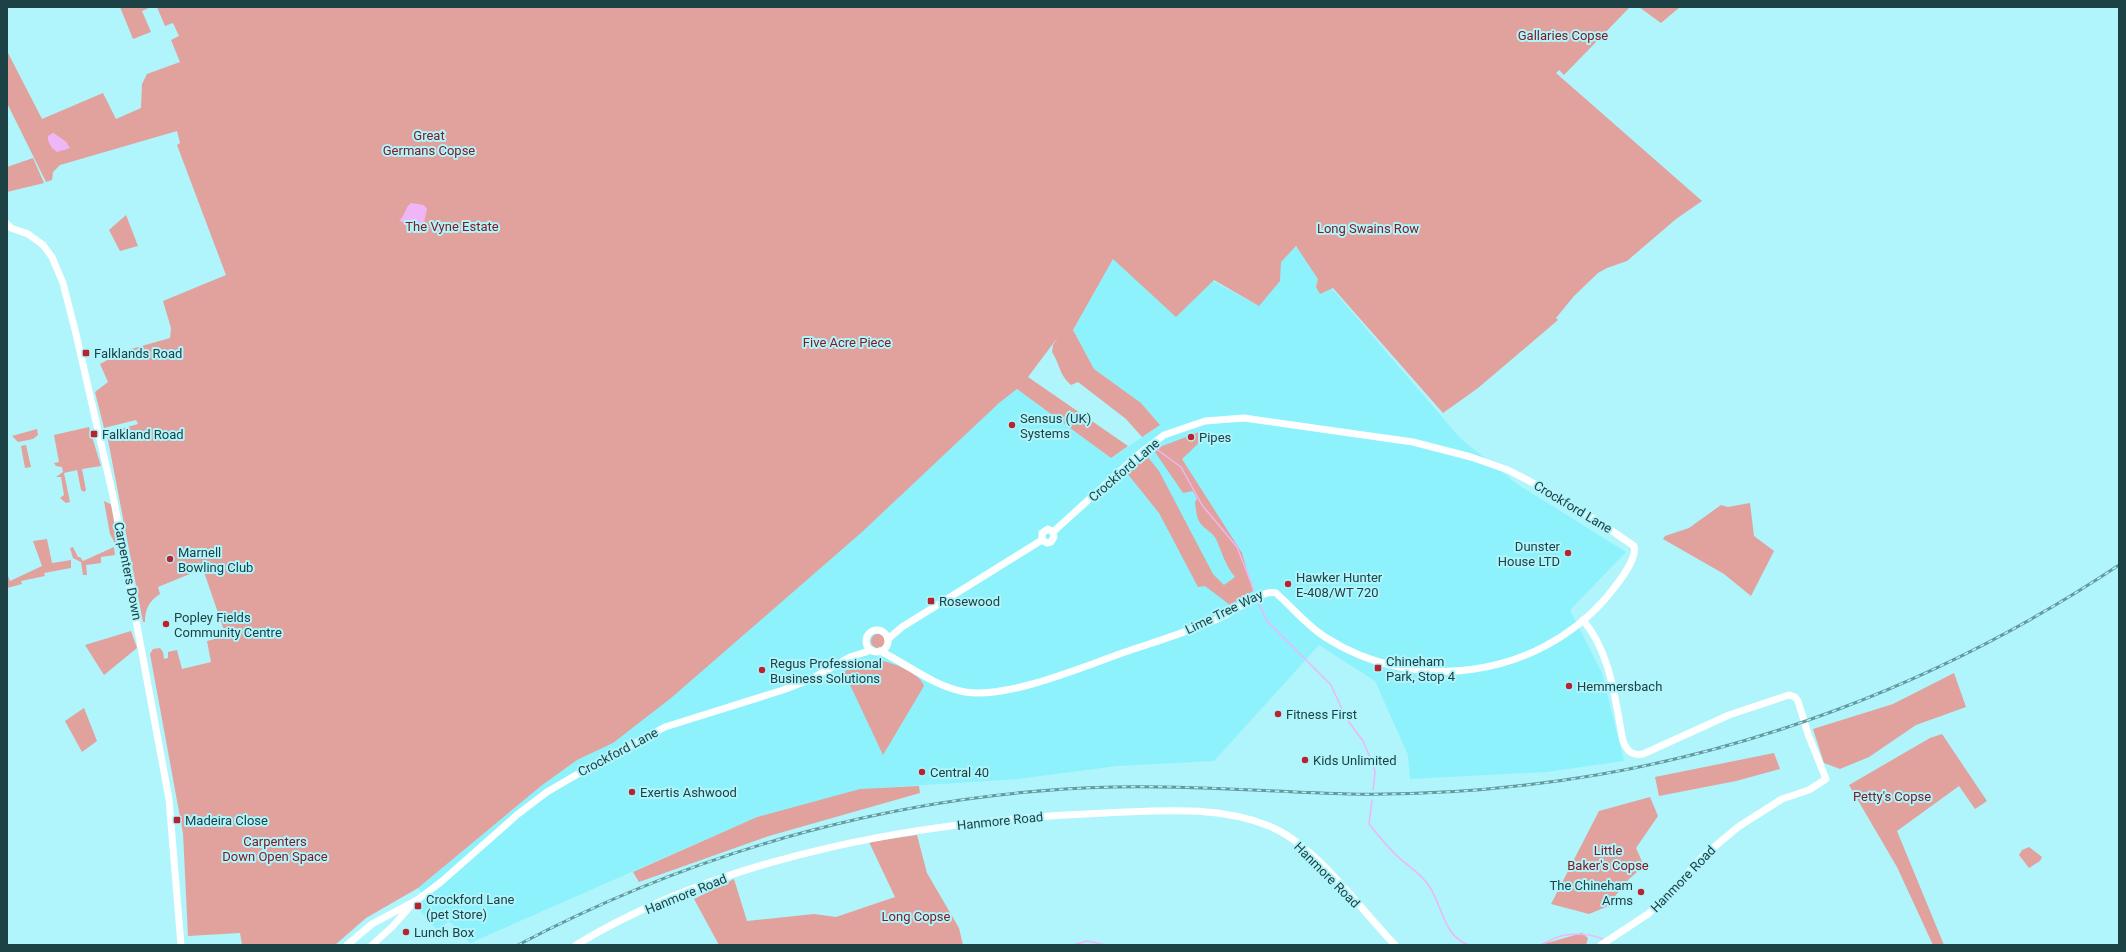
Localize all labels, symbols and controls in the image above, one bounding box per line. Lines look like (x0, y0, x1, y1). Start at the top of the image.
park label: Gallaries Copse (1518, 28, 1608, 43)
park label: Great Germans Copse (383, 128, 475, 158)
park label: The Vyne Estate (405, 219, 499, 234)
park label: Long Swains Row (1317, 221, 1419, 236)
park label: Five Acre Piece (803, 335, 891, 350)
place label: Falklands Road (94, 346, 182, 361)
marker: Falklands Road (81, 348, 91, 358)
place label: Sensus (UK) Systems (1020, 411, 1091, 441)
marker: Sensus (UK) Systems (1007, 420, 1017, 430)
place label: Falkland Road (102, 427, 184, 442)
marker: Falkland Road (89, 429, 99, 439)
place label: Pipes (1199, 430, 1232, 445)
marker: Pipes (1186, 432, 1196, 442)
street label: Crockford Lane (1086, 435, 1162, 505)
street label: Crockford Lane (1531, 478, 1615, 536)
street label: Carpenters Down (111, 521, 145, 621)
place label: Dunster House LTD (1498, 539, 1561, 569)
place label: Marnell Bowling Club (178, 545, 253, 575)
marker: Dunster House LTD (1563, 548, 1573, 558)
marker: Marnell Bowling Club (165, 554, 175, 564)
place label: Hawker Hunter E-408/WT 720 (1296, 570, 1383, 600)
marker: Hawker Hunter E-408/WT 720 (1283, 579, 1293, 589)
street label: Lime Tree Way (1183, 587, 1265, 637)
place label: Rosewood (939, 594, 1000, 609)
marker: Rosewood (926, 596, 936, 606)
place label: Popley Fields Community Centre (174, 610, 282, 640)
marker: Popley Fields Community Centre (161, 619, 171, 629)
place label: Chineham Park, Stop 4 (1386, 654, 1456, 684)
place label: Regus Professional Business Solutions (770, 656, 882, 686)
marker: Chineham Park, Stop 4 (1373, 663, 1383, 673)
marker: Regus Professional Business Solutions (757, 665, 767, 675)
place label: Hemmersbach (1577, 679, 1662, 694)
marker: Hemmersbach (1564, 681, 1574, 691)
place label: Fitness First (1286, 707, 1357, 722)
marker: Fitness First (1273, 709, 1283, 719)
street label: Crockford Lane (575, 725, 661, 779)
place label: Kids Unlimited (1313, 753, 1397, 768)
marker: Kids Unlimited (1300, 755, 1310, 765)
place label: Central 40 (930, 765, 989, 780)
marker: Central 40 (917, 767, 927, 777)
place label: Exertis Ashwood (640, 785, 737, 800)
marker: Exertis Ashwood (627, 787, 637, 797)
park label: Petty's Copse (1853, 789, 1931, 804)
street label: Hanmore Road (956, 809, 1044, 833)
place label: Madeira Close (185, 813, 268, 828)
marker: Madeira Close (172, 815, 182, 825)
park label: Carpenters Down Open Space (222, 834, 328, 864)
street label: Hanmore Road (1291, 839, 1363, 911)
park label: Little Baker's Copse (1567, 843, 1649, 873)
street label: Hanmore Road (1648, 843, 1718, 915)
street label: Hanmore Road (643, 871, 729, 917)
place label: The Chineham Arms (1549, 878, 1633, 908)
marker: The Chineham Arms (1636, 887, 1646, 897)
place label: Crockford Lane (pet Store) (426, 892, 515, 922)
marker: Crockford Lane (pet Store) (413, 901, 423, 911)
park label: Long Copse (882, 909, 951, 924)
place label: Lunch Box (414, 925, 475, 940)
marker: Lunch Box (401, 927, 411, 937)

